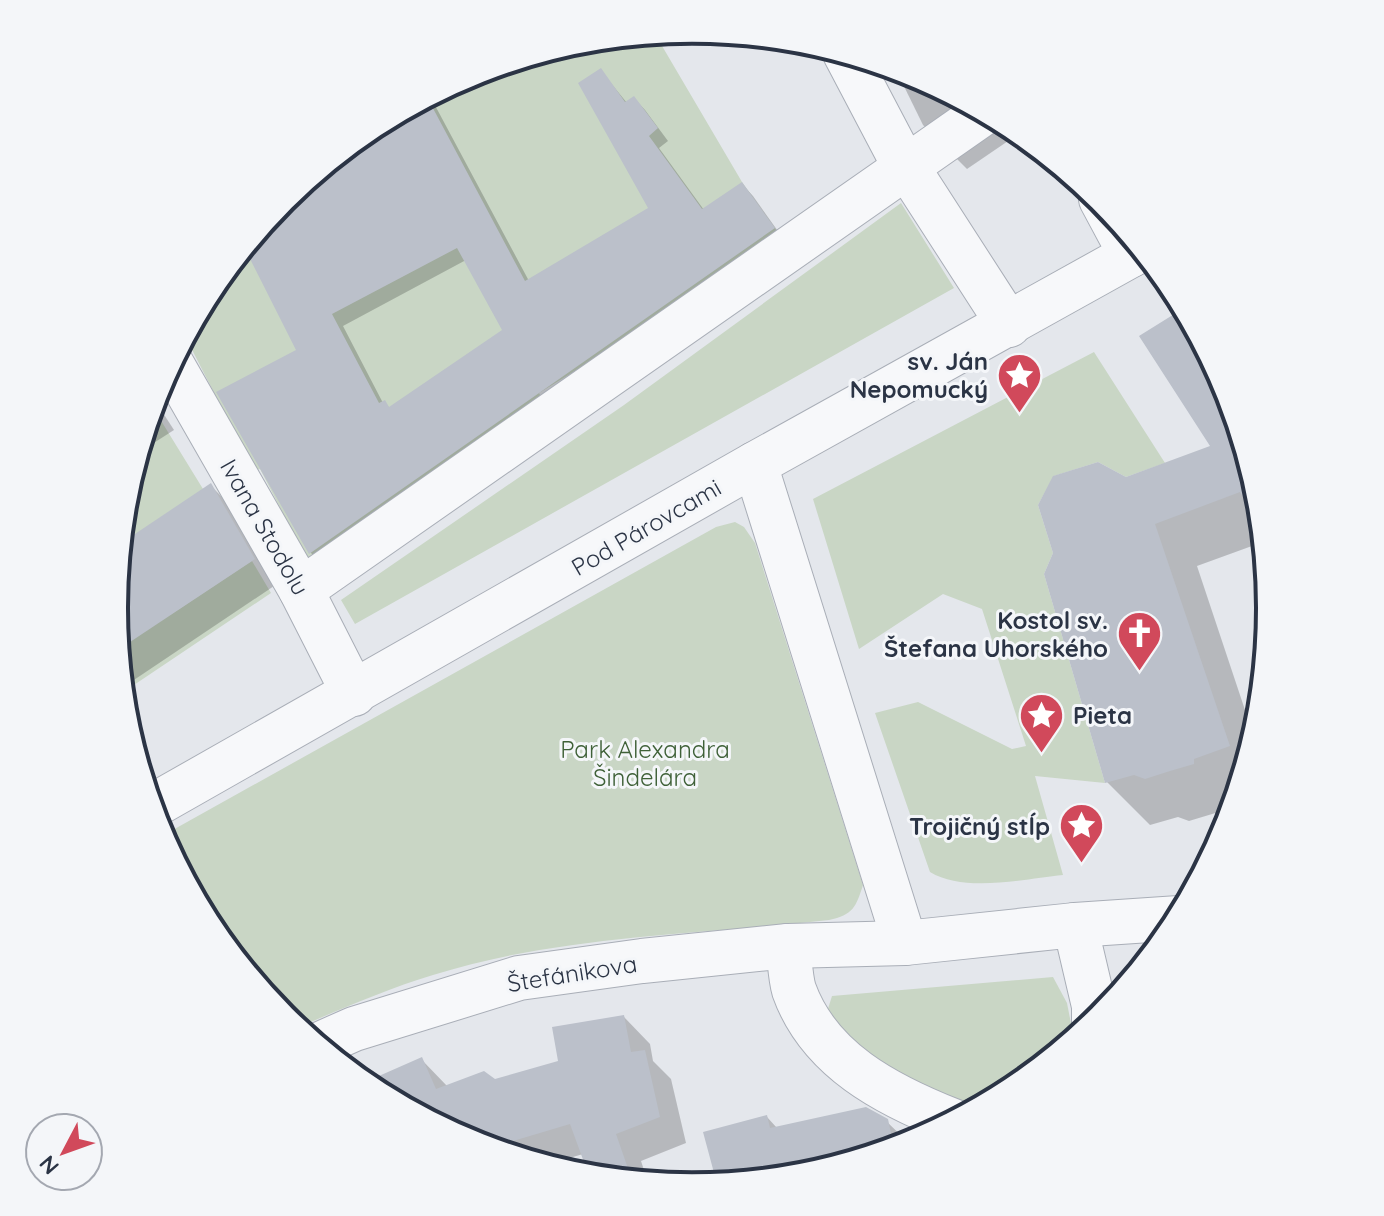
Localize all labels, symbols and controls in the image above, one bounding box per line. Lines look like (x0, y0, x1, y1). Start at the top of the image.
place label: sv. Ján Nepomucký (850, 346, 988, 404)
place icon: sv. Ján Nepomucký (995, 351, 1043, 414)
street label: Ivana Stodolu (214, 454, 316, 600)
street label: Pod Párovcami (566, 472, 726, 582)
place label: Kostol sv. Štefana Uhorského (884, 605, 1108, 663)
church icon: Kostol sv. Štefana Uhorského (1115, 610, 1163, 673)
place icon: Pieta (1018, 691, 1066, 754)
place label: Pieta (1073, 700, 1132, 730)
park label: Park Alexandra Šindelára (560, 734, 730, 792)
place icon: Trojičný stĺp (1057, 802, 1105, 865)
place label: Trojičný stĺp (909, 811, 1050, 841)
street label: Štefánikova (505, 948, 639, 998)
north arrow (24, 1112, 104, 1192)
text: N (33, 1150, 65, 1180)

